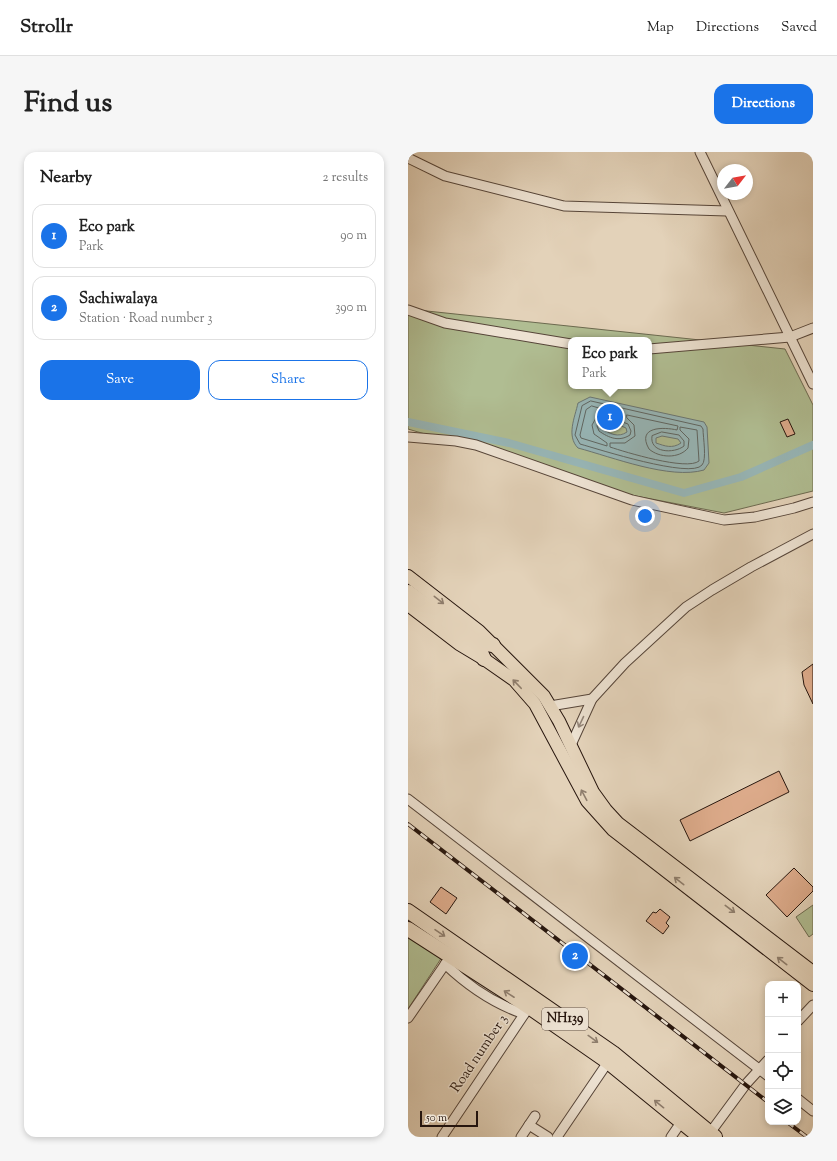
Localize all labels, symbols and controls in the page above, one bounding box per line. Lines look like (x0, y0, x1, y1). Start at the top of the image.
text: Strollr (20, 14, 73, 41)
text: Map (647, 18, 674, 38)
text: Directions (696, 18, 759, 38)
text: Saved (781, 18, 817, 38)
text: Find us (24, 84, 112, 124)
button: Directions (714, 84, 813, 124)
north arrow (717, 164, 753, 200)
text: Nearby (40, 166, 92, 190)
text: 2 results (323, 169, 368, 187)
text: Eco park (79, 217, 135, 238)
text: 1 (52, 227, 56, 245)
text: 90 m (340, 227, 367, 245)
text: Park (79, 238, 104, 256)
text: Sachiwalaya (79, 289, 158, 310)
text: 2 (51, 299, 57, 317)
text: 390 m (335, 299, 367, 317)
text: Station · Road number 3 (79, 310, 212, 328)
popup (568, 337, 652, 389)
text: Eco park (582, 344, 638, 365)
button: Save (40, 360, 200, 400)
button: Share (208, 360, 368, 400)
text: Park (582, 365, 607, 383)
pin: 1 (597, 402, 623, 432)
your location (635, 506, 655, 526)
one-way arrow (433, 596, 444, 605)
one-way arrow (512, 679, 522, 689)
one-way arrow (577, 715, 584, 727)
one-way arrow (580, 789, 587, 801)
one-way arrow (674, 877, 685, 886)
one-way arrow (725, 904, 736, 913)
one-way arrow (434, 929, 445, 937)
pin: 2 (562, 941, 588, 971)
one-way arrow (777, 957, 788, 965)
map controls (765, 981, 801, 1125)
button: + (765, 981, 801, 1017)
one-way arrow (503, 989, 515, 997)
road number: NH139 (542, 1008, 588, 1030)
street label: Road number 3 (446, 1011, 514, 1097)
button: − (765, 1017, 801, 1053)
one-way arrow (588, 1035, 599, 1043)
button: locate (765, 1053, 801, 1089)
button: layers (765, 1089, 801, 1125)
one-way arrow (653, 1099, 664, 1108)
scale bar (420, 1109, 478, 1128)
text: 50 m (426, 1110, 447, 1126)

